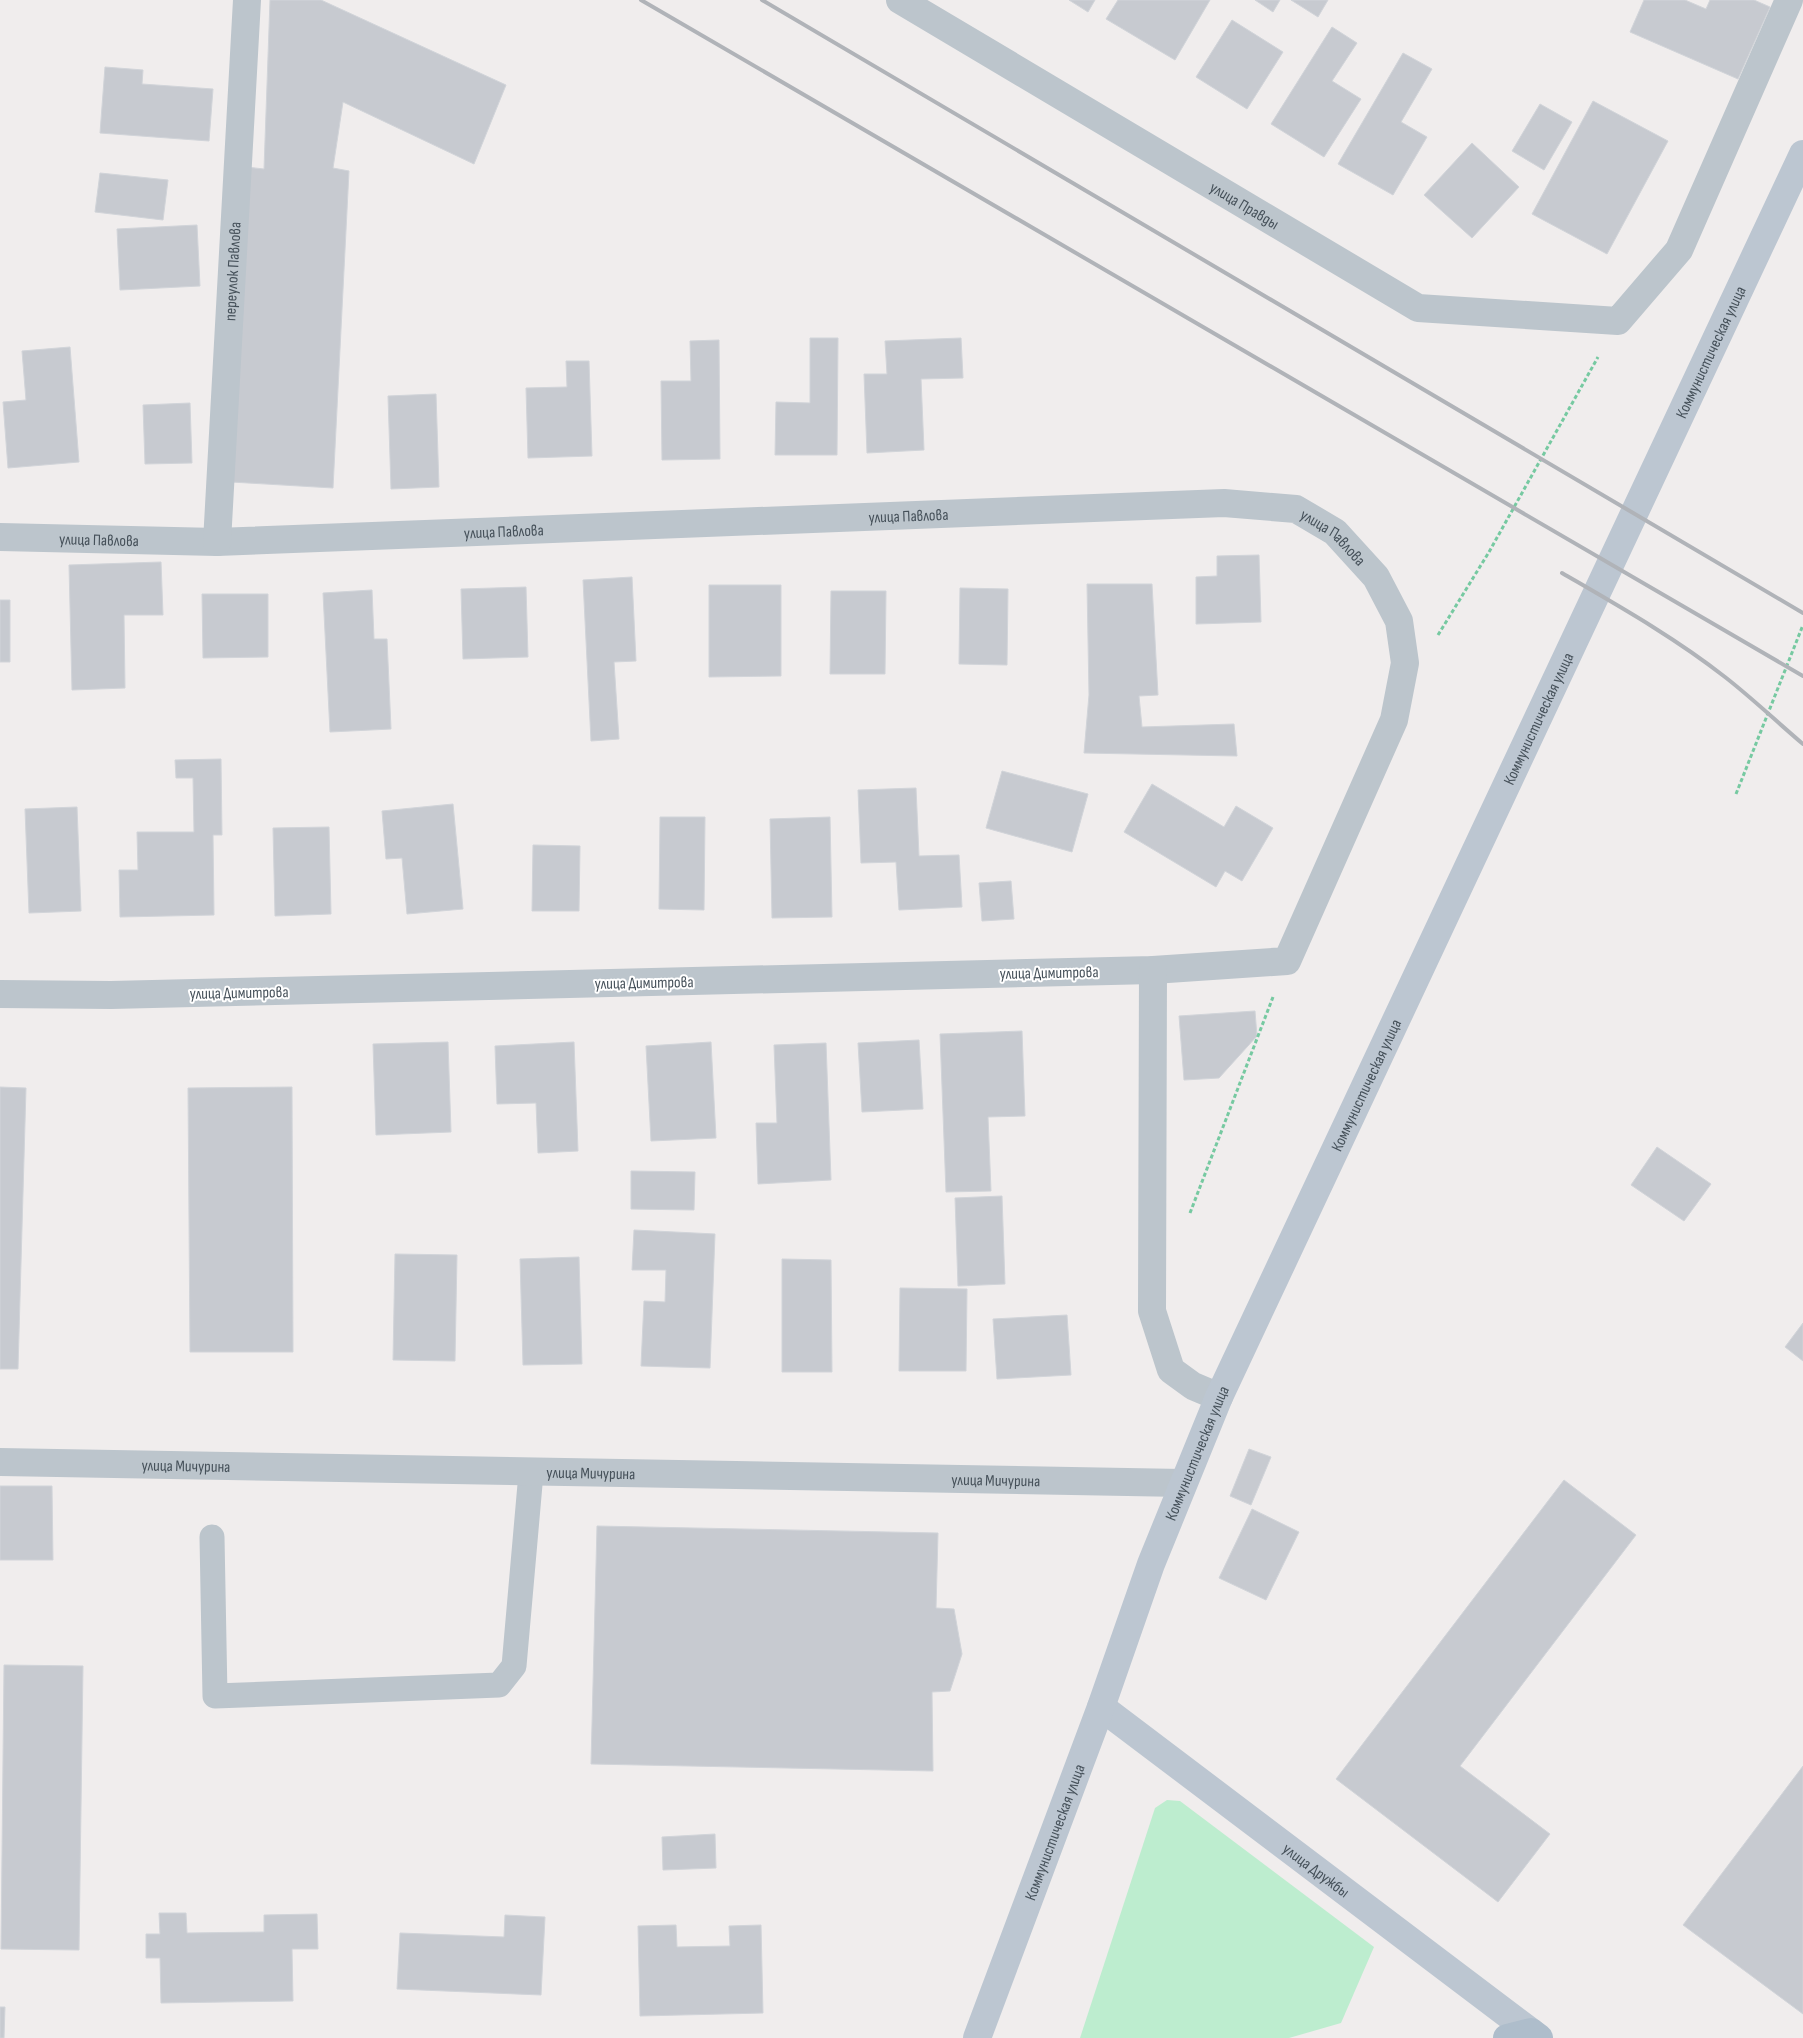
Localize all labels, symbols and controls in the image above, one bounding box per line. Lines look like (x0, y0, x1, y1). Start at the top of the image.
street label: улица Правды (1206, 178, 1282, 234)
street label: переулок Павлова (221, 221, 246, 322)
street label: Коммунистическая улица (1672, 283, 1751, 422)
street label: улица Павлова (868, 506, 949, 528)
street label: улица Павлова (1296, 506, 1369, 570)
street label: улица Павлова (464, 521, 544, 543)
street label: улица Павлова (59, 530, 139, 551)
street label: Коммунистическая улица (1500, 650, 1578, 788)
street label: улица Димитрова (999, 963, 1099, 984)
street label: улица Димитрова (594, 973, 694, 994)
street label: улица Димитрова (189, 983, 289, 1004)
street label: Коммунистическая улица (1328, 1017, 1406, 1155)
street label: Коммунистическая улица (1162, 1383, 1234, 1524)
street label: улица Мичурина (141, 1457, 231, 1477)
street label: улица Мичурина (546, 1464, 635, 1484)
street label: улица Мичурина (951, 1471, 1040, 1491)
street label: Коммунистическая улица (1021, 1762, 1090, 1903)
street label: улица Дружбы (1278, 1840, 1353, 1902)

